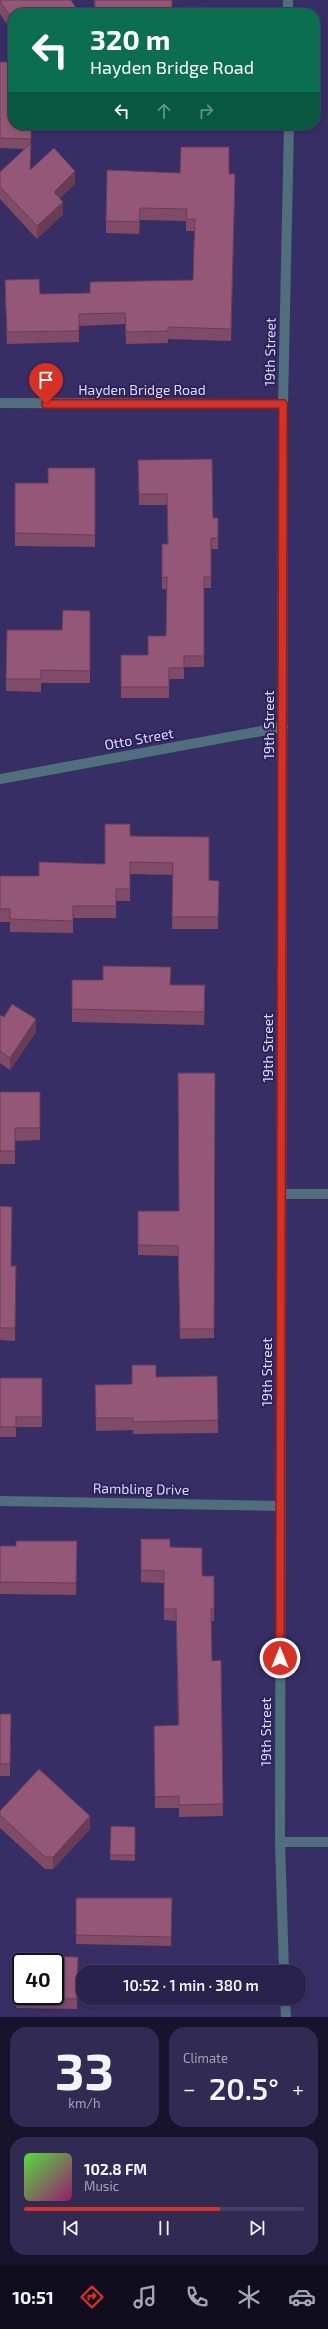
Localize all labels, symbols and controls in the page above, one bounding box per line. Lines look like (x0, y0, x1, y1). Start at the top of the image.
text: 320 m (90, 22, 171, 56)
icon: left (24, 24, 76, 76)
text: Hayden Bridge Road (90, 56, 254, 78)
icon: left (111, 100, 133, 122)
icon: ahead (153, 100, 175, 122)
icon: right (195, 100, 217, 122)
street label: 19th Street (260, 317, 279, 387)
pin (29, 363, 63, 404)
icon: arrive (35, 369, 57, 391)
street label: Hayden Bridge Road (78, 381, 206, 398)
street label: 19th Street (260, 690, 277, 760)
street label: Otto Street (103, 724, 175, 753)
street label: 19th Street (259, 1013, 276, 1083)
street label: 19th Street (258, 1337, 275, 1407)
street label: Rambling Drive (93, 1479, 189, 1498)
position arrow (259, 1637, 301, 1679)
street label: 19th Street (257, 1697, 274, 1767)
speed limit sign: 40 (12, 1953, 64, 2005)
text: 10:52 · 1 min · 380 m (123, 1976, 259, 1994)
text: 33 (55, 2038, 114, 2100)
text: Climate (183, 2050, 228, 2066)
text: 20.5° (209, 2070, 279, 2106)
text: − (183, 2075, 196, 2101)
text: + (292, 2075, 304, 2101)
text: km/h (68, 2095, 101, 2111)
text: 102.8 FM (84, 2160, 147, 2178)
text: Music (84, 2178, 119, 2194)
icon: previous (60, 2217, 82, 2239)
icon: pause (153, 2217, 175, 2239)
icon: next (246, 2217, 268, 2239)
icon: directions (78, 2283, 106, 2311)
icon: music (131, 2283, 159, 2311)
icon: phone (183, 2283, 211, 2311)
icon: climate (235, 2283, 263, 2311)
icon: car (288, 2283, 316, 2311)
text: 10:51 (12, 2286, 54, 2308)

